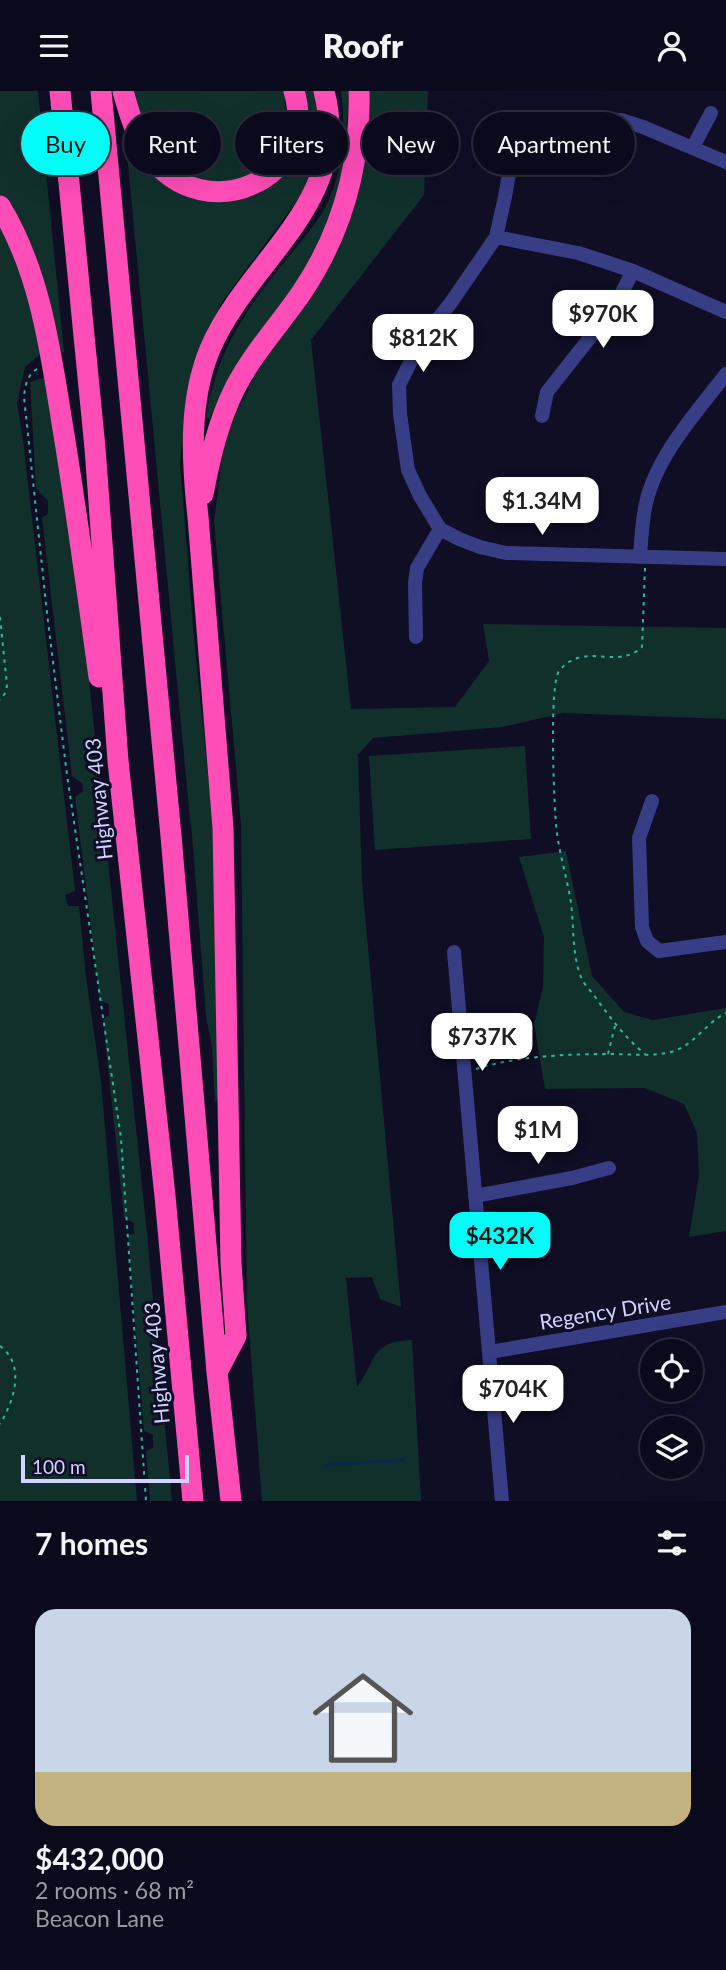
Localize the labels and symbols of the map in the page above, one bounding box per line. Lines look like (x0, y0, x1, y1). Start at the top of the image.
pin: $970K (554, 291, 652, 350)
pin: $812K (374, 315, 472, 374)
pin: $1.34M (485, 477, 599, 537)
street label: Highway 403 (79, 737, 117, 861)
pin: $737K (433, 1013, 531, 1073)
pin: $1M (504, 1107, 572, 1166)
pin: $432K (451, 1213, 549, 1272)
street label: Regency Drive (537, 1288, 673, 1334)
street label: Highway 403 (138, 1301, 174, 1425)
pin: $704K (464, 1365, 562, 1425)
scale bar (21, 1452, 189, 1484)

